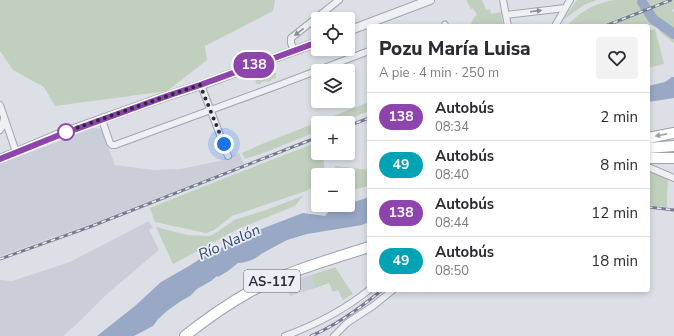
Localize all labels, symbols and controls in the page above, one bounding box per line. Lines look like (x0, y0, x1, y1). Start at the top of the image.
one-way arrow (530, 8, 542, 14)
map controls (311, 12, 355, 212)
button: locate (311, 12, 355, 56)
one-way arrow (294, 28, 305, 36)
text: Pozu María Luisa (379, 36, 531, 62)
button: heart (596, 37, 638, 79)
line badge: 138 (231, 52, 277, 78)
text: 138 (241, 55, 267, 74)
button: layers (311, 64, 355, 108)
text: A pie · 4 min · 250 m (379, 64, 499, 82)
text: Autobús (435, 98, 494, 118)
text: 138 (388, 107, 414, 126)
text: 2 min (600, 107, 638, 127)
button: + (311, 116, 355, 160)
text: 08:34 (435, 118, 469, 136)
unlabelled marker (57, 123, 75, 141)
one-way arrow (655, 133, 667, 139)
your location (214, 134, 234, 154)
text: Autobús (435, 146, 494, 166)
text: 49 (393, 155, 409, 174)
text: 8 min (600, 155, 638, 175)
text: 08:40 (435, 166, 469, 184)
button: − (311, 168, 355, 212)
text: Autobús (435, 194, 494, 214)
text: 138 (388, 203, 414, 222)
text: 12 min (591, 203, 638, 223)
text: 08:44 (435, 214, 469, 232)
water label: Río Nalón (195, 219, 263, 265)
text: Autobús (435, 242, 494, 262)
text: 49 (393, 251, 409, 270)
text: 18 min (591, 251, 638, 271)
text: 08:50 (435, 262, 469, 280)
road number: AS-117 (244, 270, 300, 292)

